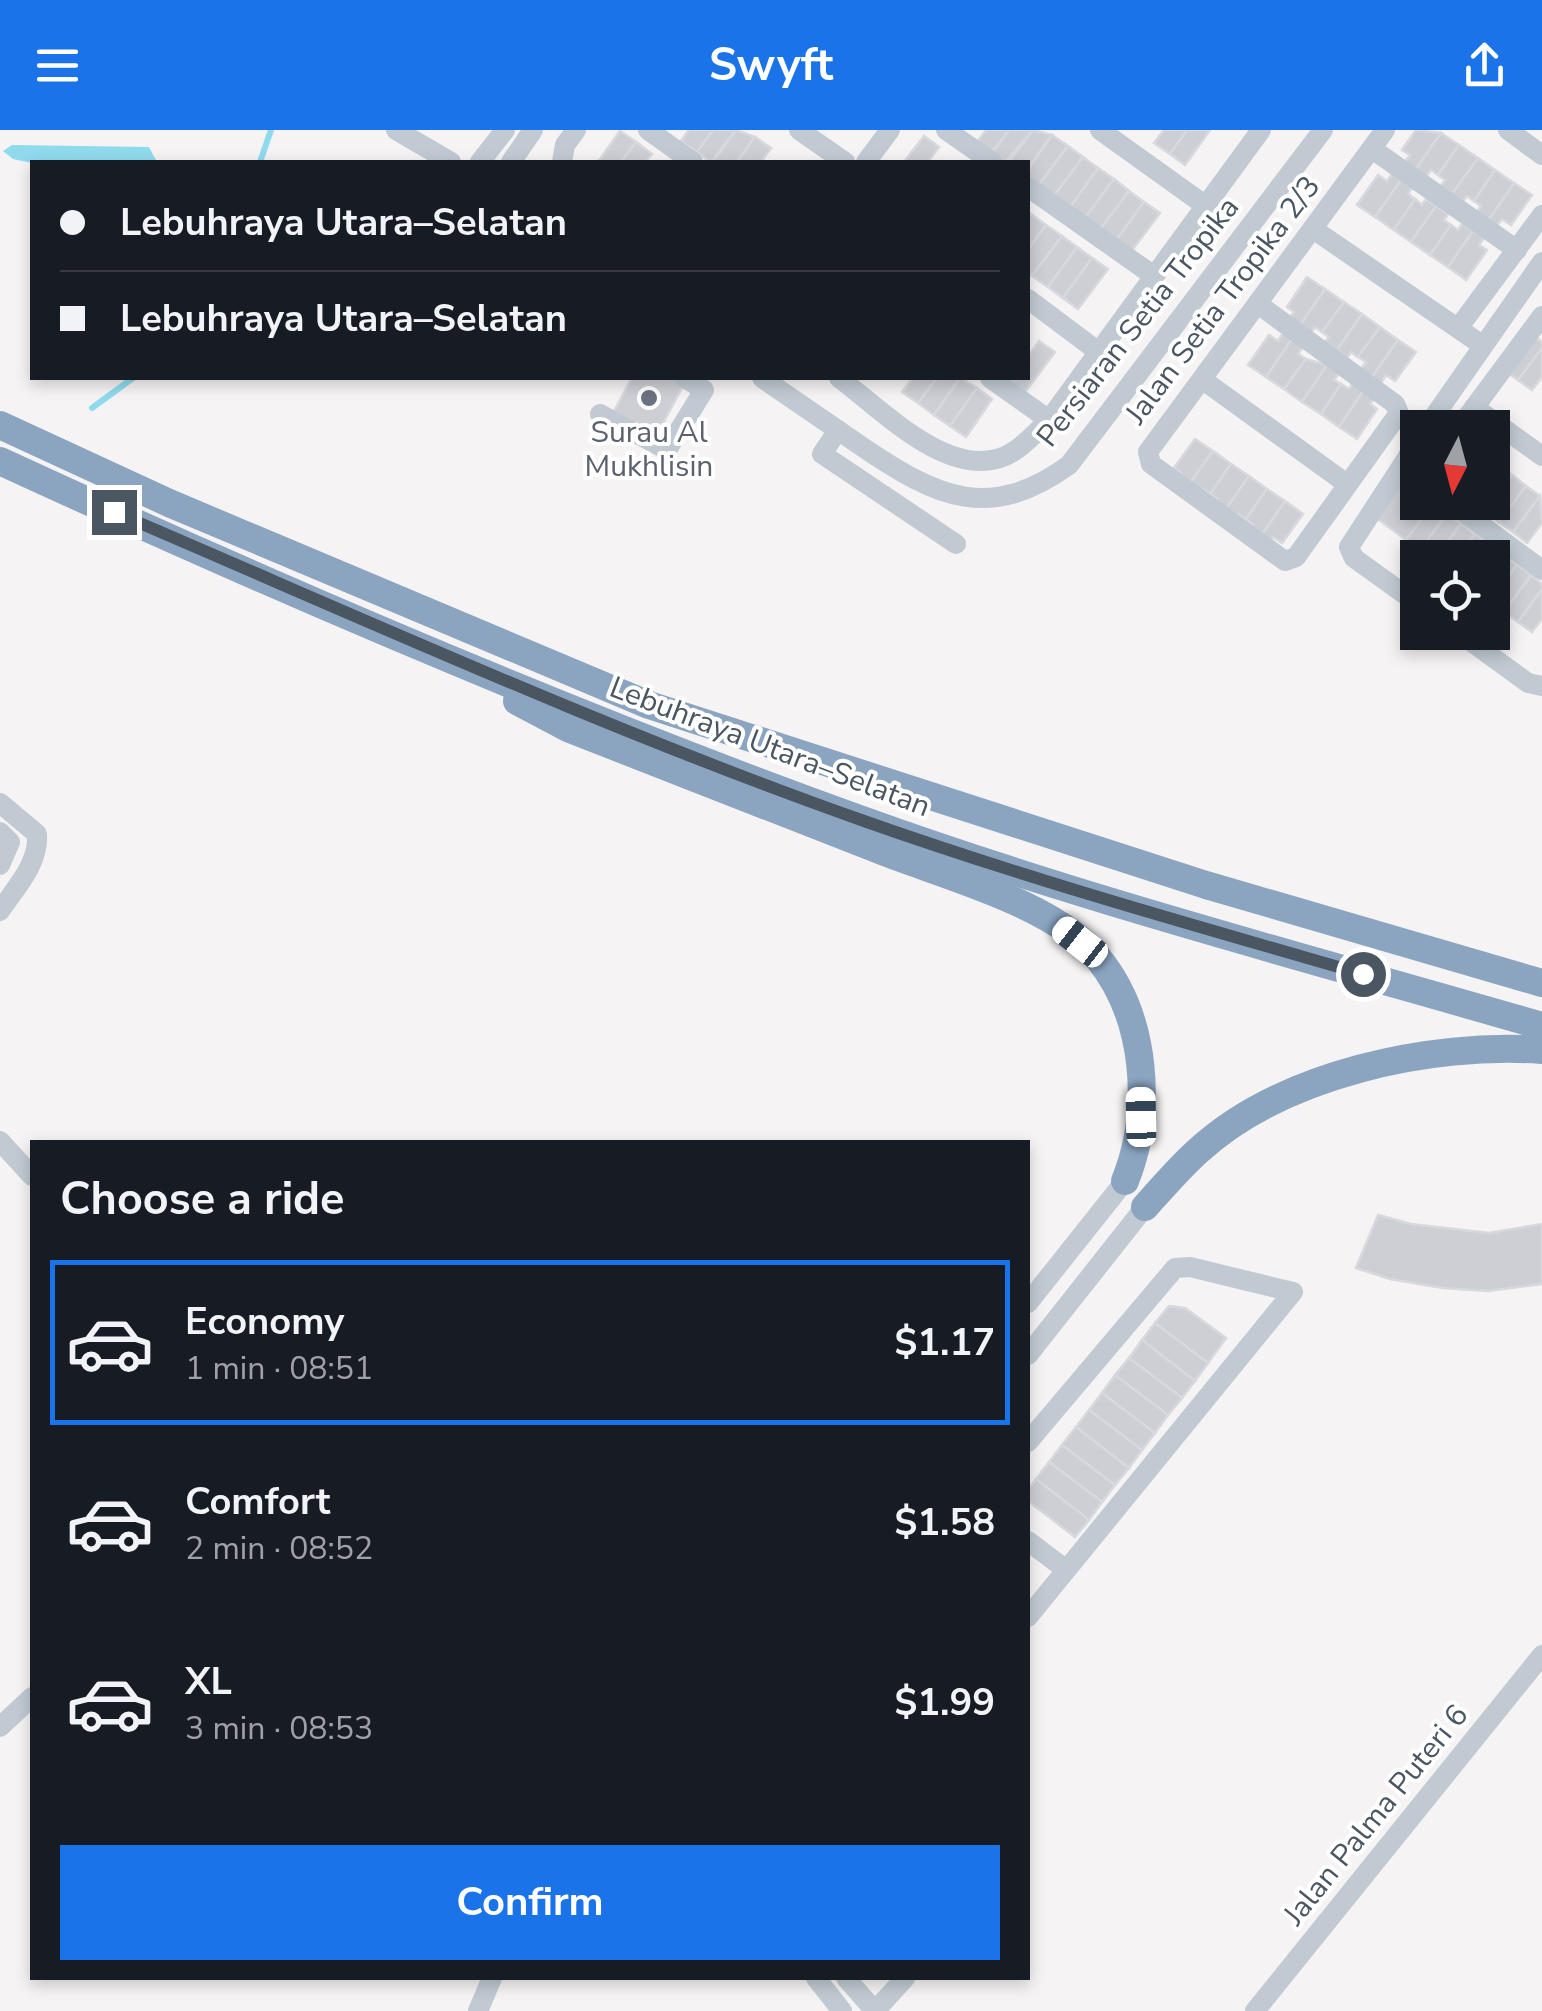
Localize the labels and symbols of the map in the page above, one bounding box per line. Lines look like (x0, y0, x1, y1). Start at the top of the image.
street label: Jalan Setia Tropika 2/3 (1115, 167, 1330, 433)
street label: Persiaran Setia Tropika (1027, 188, 1249, 456)
marker: Surau Al Mukhlisin (638, 387, 660, 409)
north arrow (1400, 410, 1510, 520)
place label: Surau Al Mukhlisin (585, 412, 713, 487)
route end (92, 490, 137, 535)
street label: Lebuhraya Utara–Selatan (604, 667, 936, 827)
car (1047, 912, 1113, 972)
route start (1341, 952, 1386, 997)
car (1125, 1087, 1157, 1147)
street label: Jalan Palma Puteri 6 (1274, 1696, 1478, 1935)

